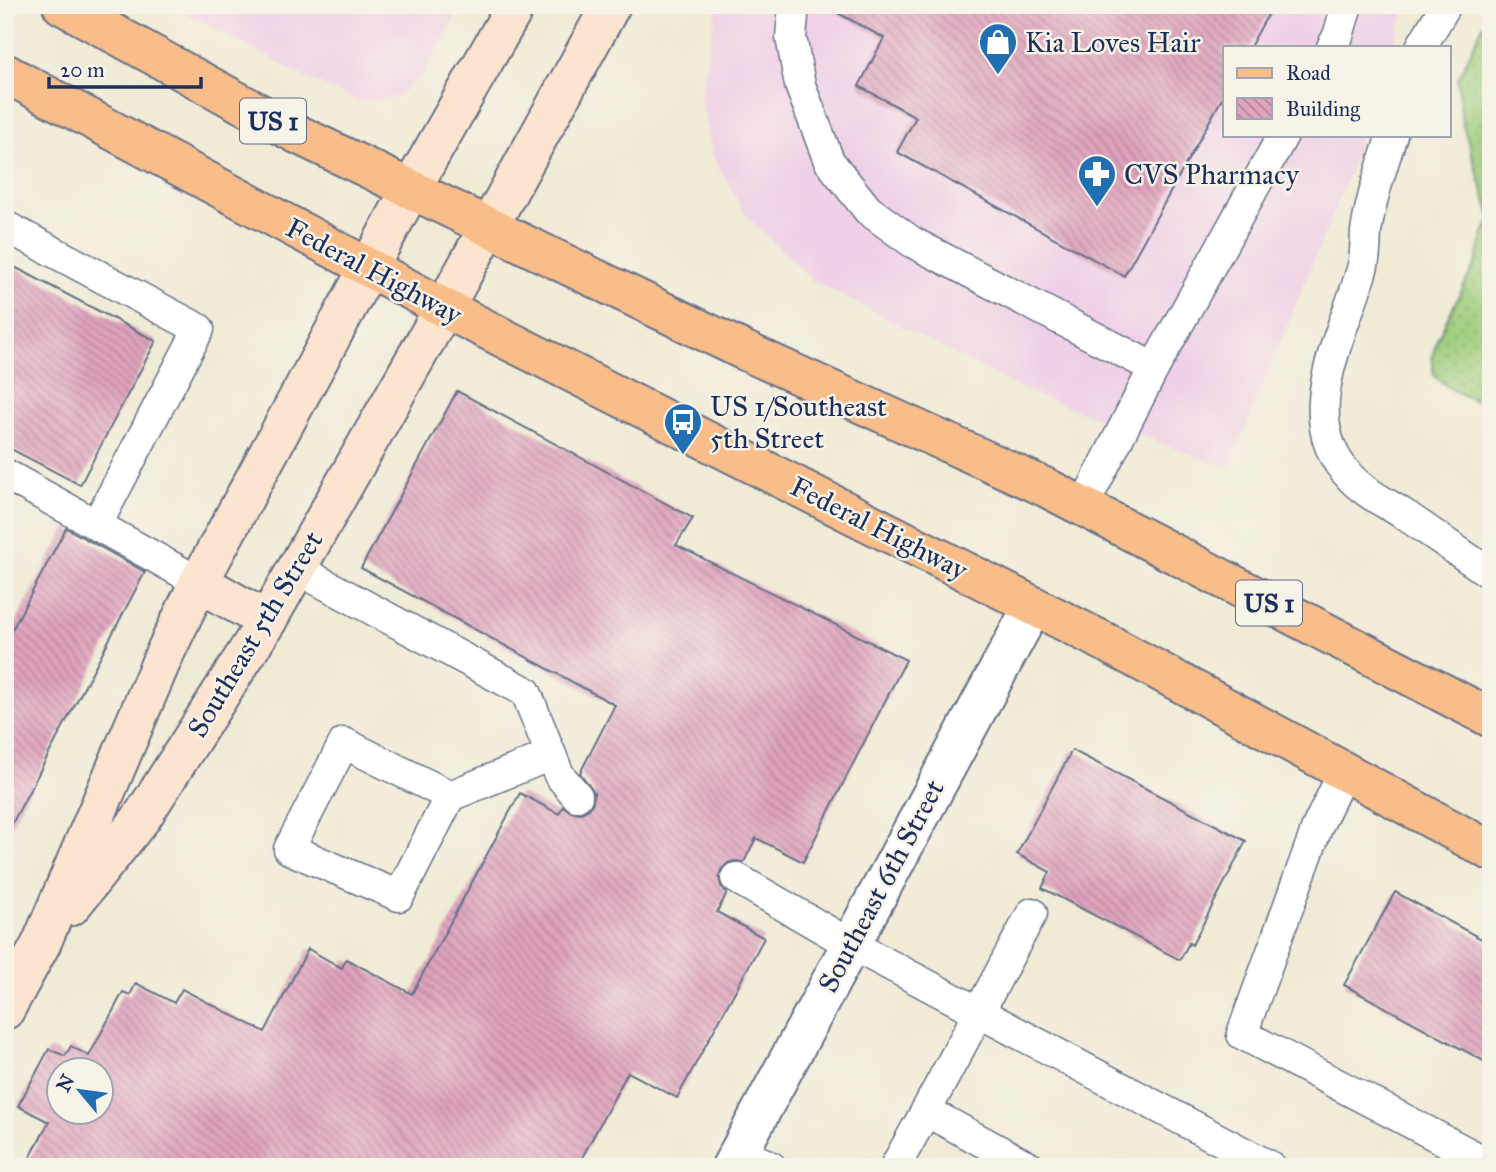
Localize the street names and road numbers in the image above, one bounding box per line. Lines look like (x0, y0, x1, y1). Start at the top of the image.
road number: US 1 (240, 98, 306, 144)
street label: Federal Highway (280, 210, 469, 332)
street label: Federal Highway (785, 468, 974, 588)
street label: Southeast 5th Street (180, 524, 330, 744)
road number: US 1 (1236, 580, 1302, 625)
street label: Southeast 6th Street (810, 774, 952, 998)

